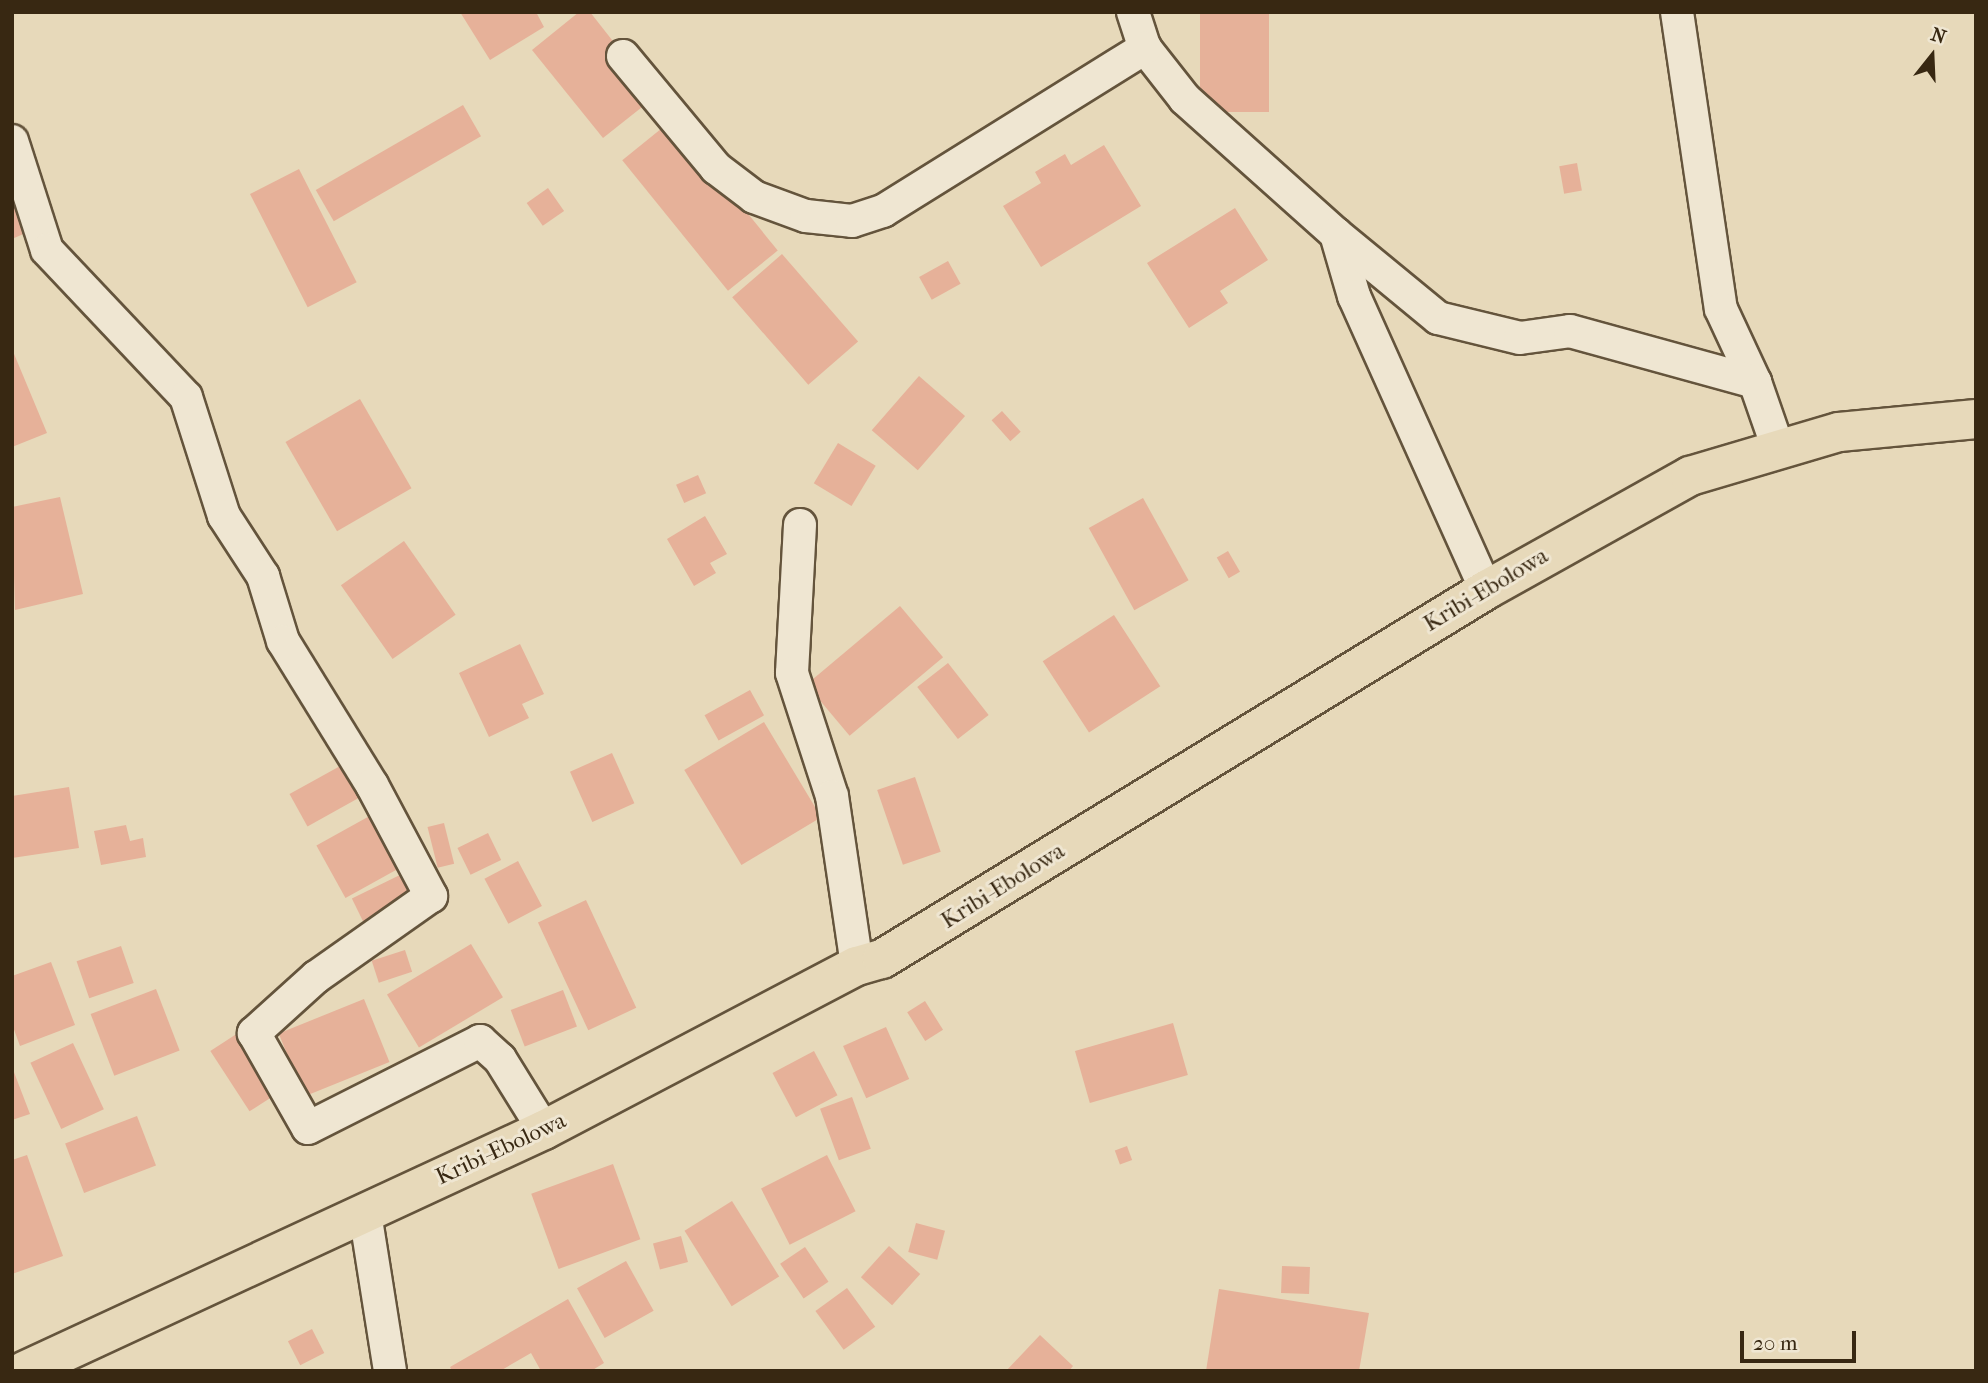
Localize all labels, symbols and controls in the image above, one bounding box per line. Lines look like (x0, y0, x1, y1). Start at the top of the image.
north arrow (1897, 21, 1967, 91)
text: N (1928, 23, 1949, 49)
street label: Kribi-Ebolowa (1419, 542, 1553, 638)
street label: Kribi-Ebolowa (936, 837, 1070, 935)
street label: Kribi-Ebolowa (432, 1107, 570, 1191)
scale bar (1743, 1316, 1858, 1360)
text: 20 m (1753, 1331, 1797, 1355)

